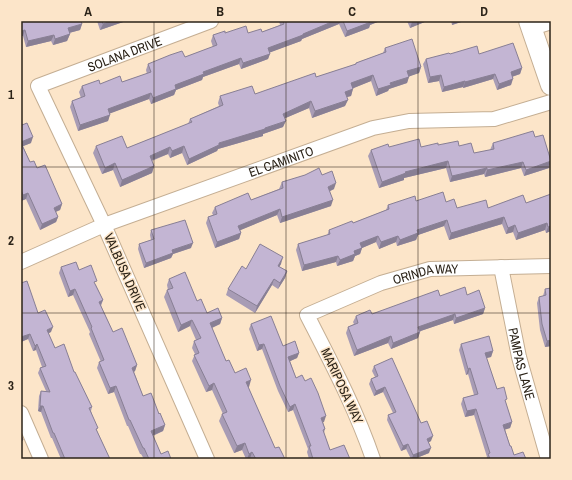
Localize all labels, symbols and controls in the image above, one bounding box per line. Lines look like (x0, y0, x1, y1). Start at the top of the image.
text: A (84, 3, 92, 20)
text: B (216, 3, 224, 20)
text: C (348, 3, 356, 20)
text: D (480, 3, 488, 20)
street label: SOLANA DRIVE (85, 32, 164, 75)
text: 1 (8, 86, 14, 103)
street label: EL CAMINITO (246, 142, 316, 181)
street label: VALBUSA DRIVE (100, 230, 150, 314)
text: 2 (8, 232, 14, 249)
street label: ORINDA WAY (391, 260, 459, 288)
street label: PAMPAS LANE (505, 326, 539, 402)
street label: MARIPOSA WAY (317, 345, 367, 427)
text: 3 (8, 377, 14, 394)

